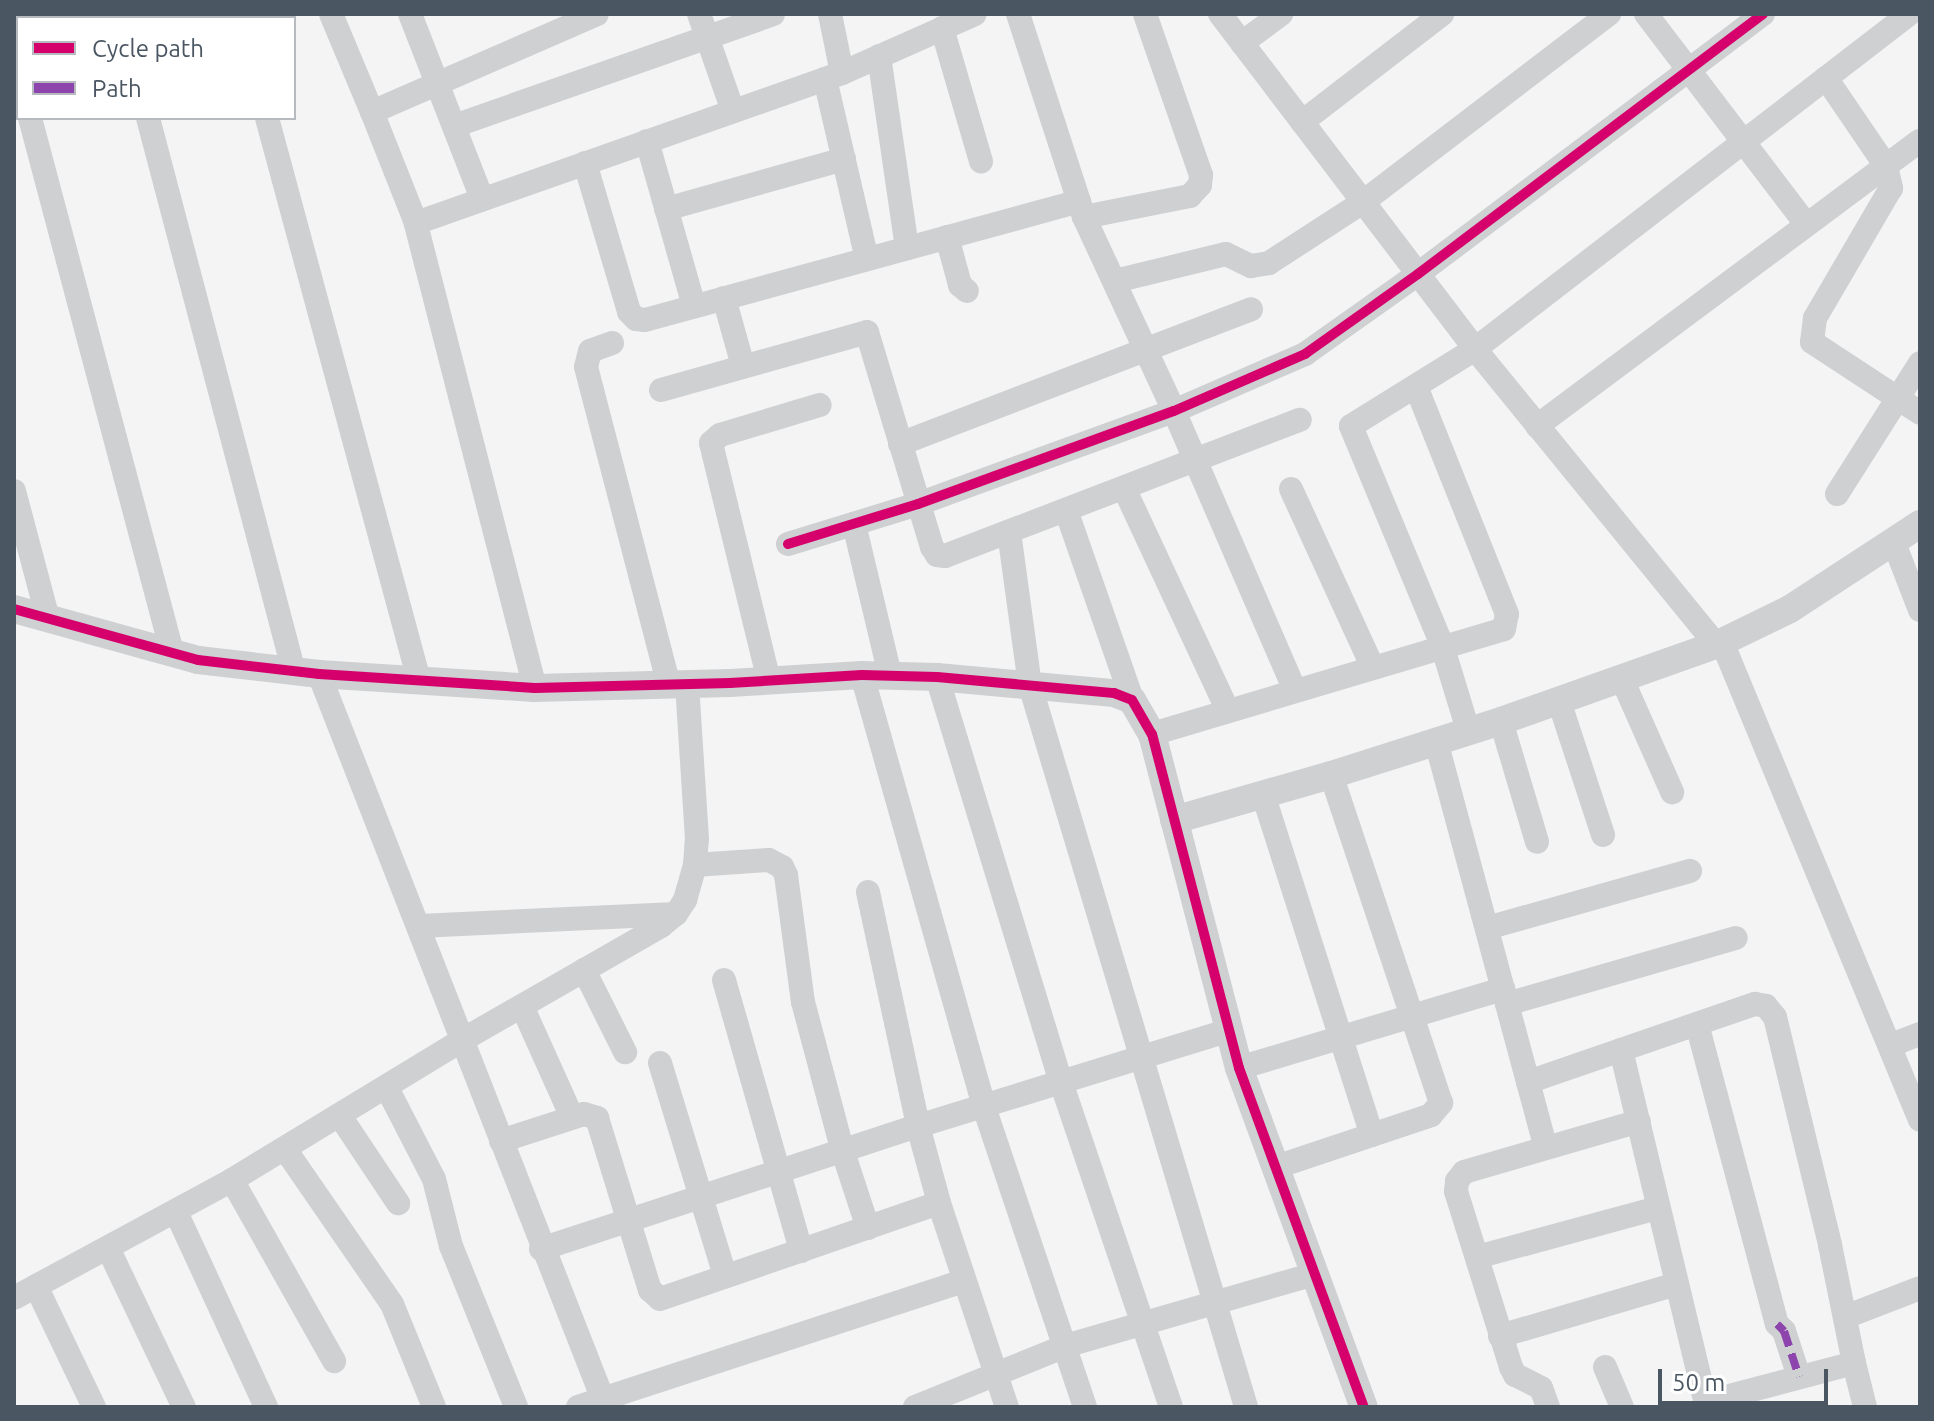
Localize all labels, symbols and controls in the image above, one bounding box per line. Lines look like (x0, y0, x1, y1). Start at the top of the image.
legend (16, 16, 296, 120)
text: Cycle path (92, 35, 204, 62)
text: Path (92, 75, 142, 102)
scale bar (1662, 1353, 1832, 1403)
text: 50 m (1672, 1369, 1725, 1396)

